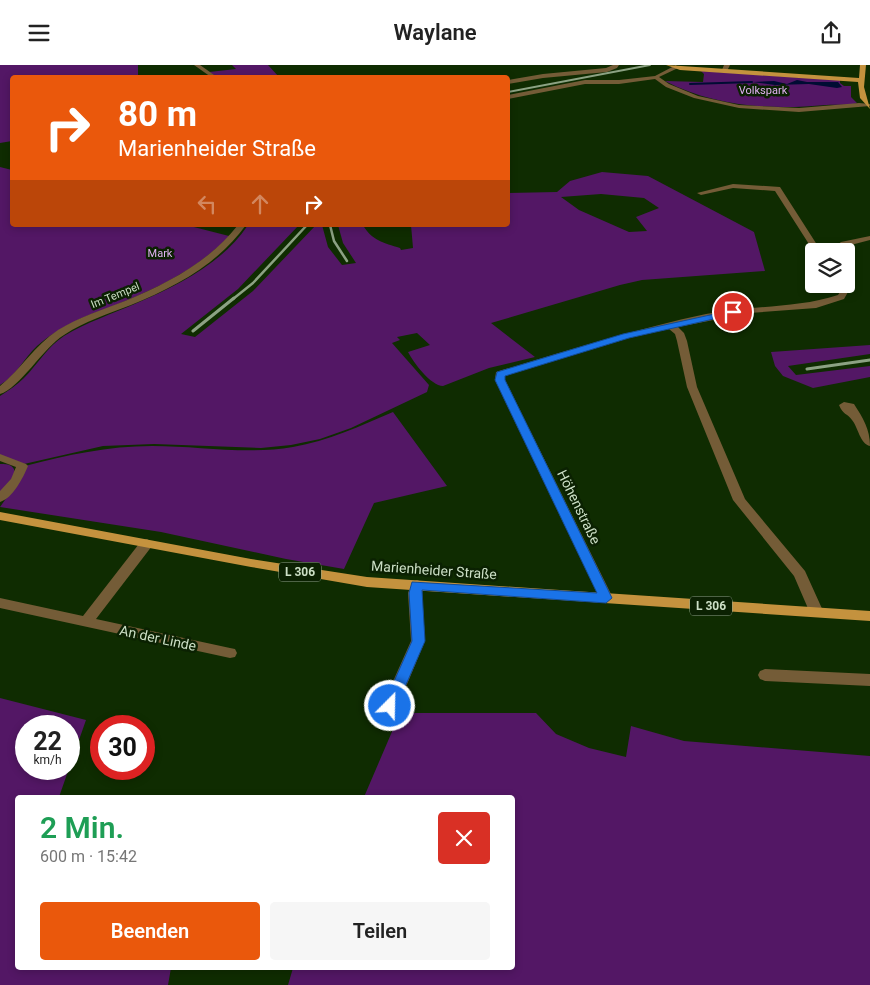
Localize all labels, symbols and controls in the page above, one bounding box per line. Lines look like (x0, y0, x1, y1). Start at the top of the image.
icon: menu (25, 19, 53, 47)
icon: share (817, 19, 845, 47)
text: Waylane (393, 20, 477, 45)
park label: Volkspark (739, 84, 788, 97)
text: 80 m (118, 94, 197, 135)
icon: right (35, 95, 100, 160)
text: Marienheider Straße (118, 136, 316, 161)
icon: left (193, 190, 221, 218)
icon: ahead (246, 190, 274, 218)
icon: right (299, 190, 327, 218)
map controls (805, 243, 855, 293)
button: layers (805, 243, 855, 293)
park label: Mark (148, 247, 173, 260)
street label: Im Tempel (89, 280, 141, 311)
pin (712, 291, 754, 333)
icon: arrive (719, 298, 747, 326)
street label: Höhenstraße (554, 467, 604, 547)
street label: Marienheider Straße (371, 558, 497, 582)
road number: L 306 (279, 563, 321, 581)
road number: L 306 (690, 597, 732, 615)
street label: An der Linde (118, 622, 198, 654)
position arrow (363, 679, 415, 731)
speed limit sign: 30 (90, 715, 155, 780)
text: 22 (33, 727, 62, 756)
text: km/h (33, 753, 62, 767)
text: 2 Min. (40, 810, 124, 845)
button: close (438, 812, 490, 864)
text: 600 m · 15:42 (40, 847, 137, 866)
button: Beenden (40, 902, 260, 960)
button: Teilen (270, 902, 490, 960)

